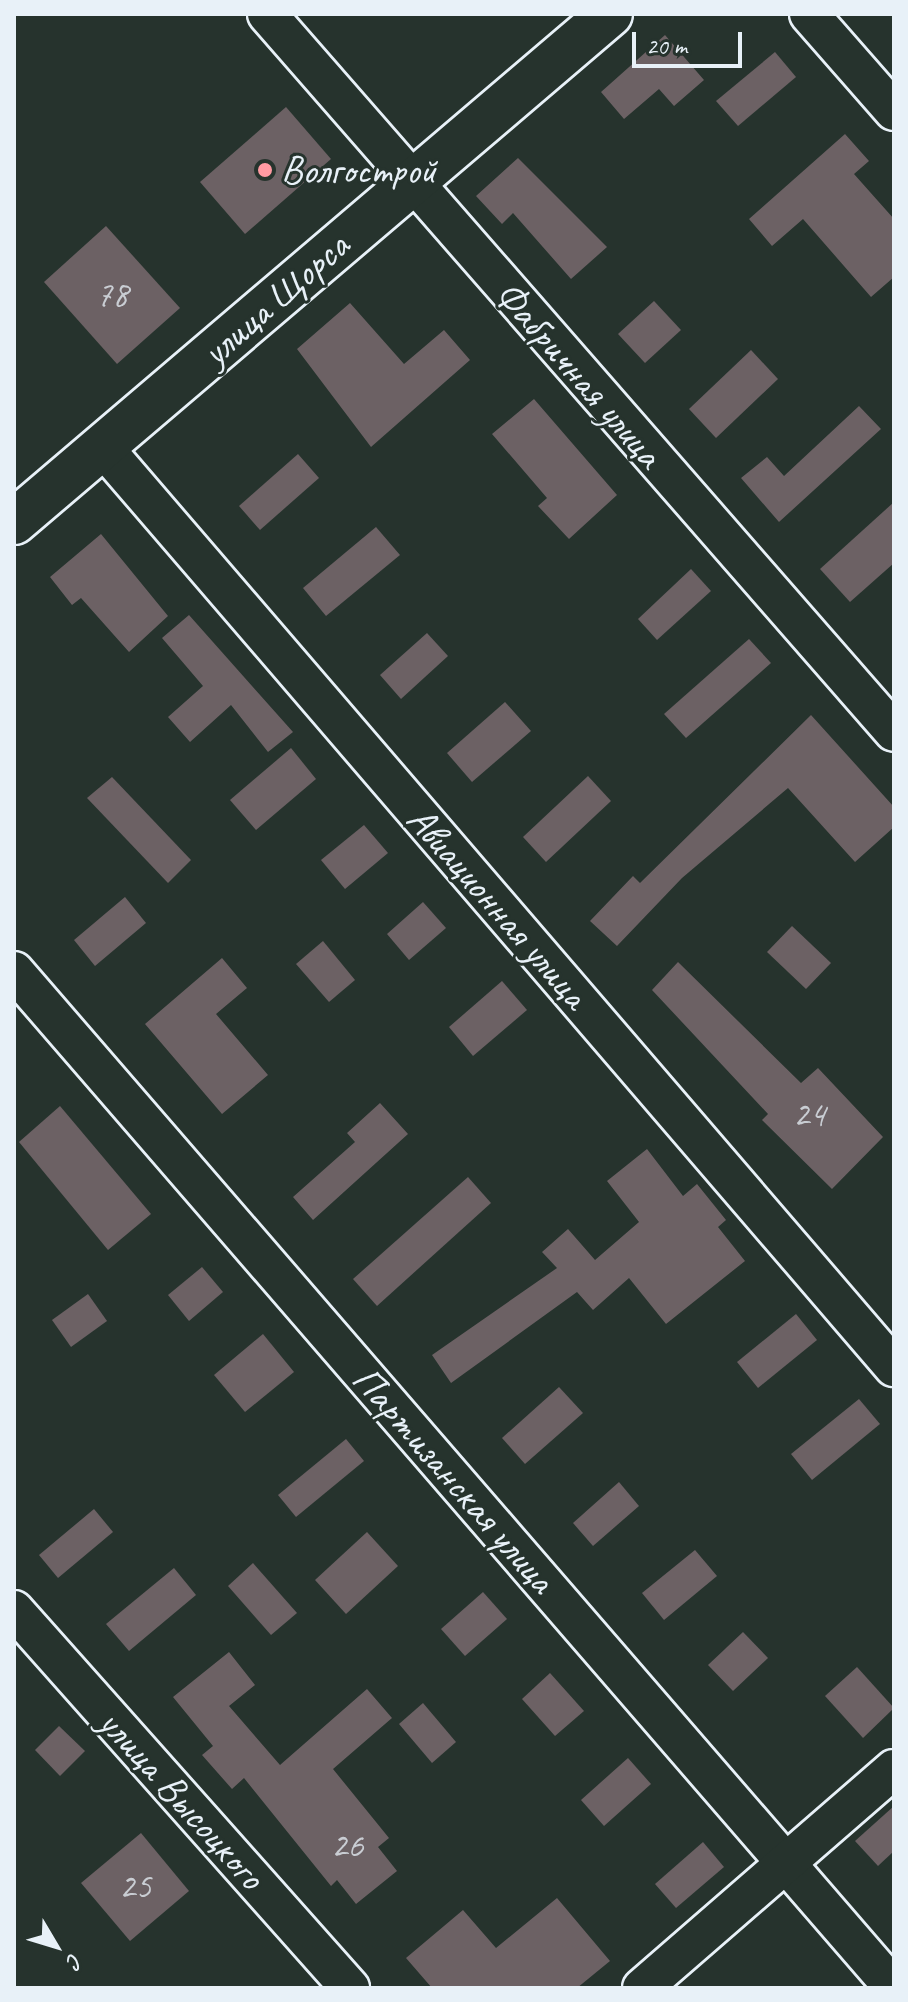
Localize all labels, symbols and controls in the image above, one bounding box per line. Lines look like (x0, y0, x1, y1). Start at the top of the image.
scale bar (636, 16, 746, 66)
text: 20 m (646, 31, 687, 61)
place label: Волгострой (281, 146, 436, 194)
marker: Волгострой (256, 161, 274, 179)
street label: улица Щорса (191, 222, 359, 376)
street label: Фабричная улица (484, 269, 674, 479)
house number: 78 (96, 273, 128, 317)
street label: Авиационная улица (396, 795, 600, 1019)
house number: 24 (793, 1093, 825, 1137)
street label: Партизанская улица (341, 1355, 567, 1603)
street label: улица Высоцкого (89, 1699, 275, 1899)
house number: 26 (331, 1824, 363, 1868)
house number: 25 (119, 1865, 151, 1909)
north arrow (16, 1906, 96, 1986)
text: С (61, 1948, 89, 1974)

